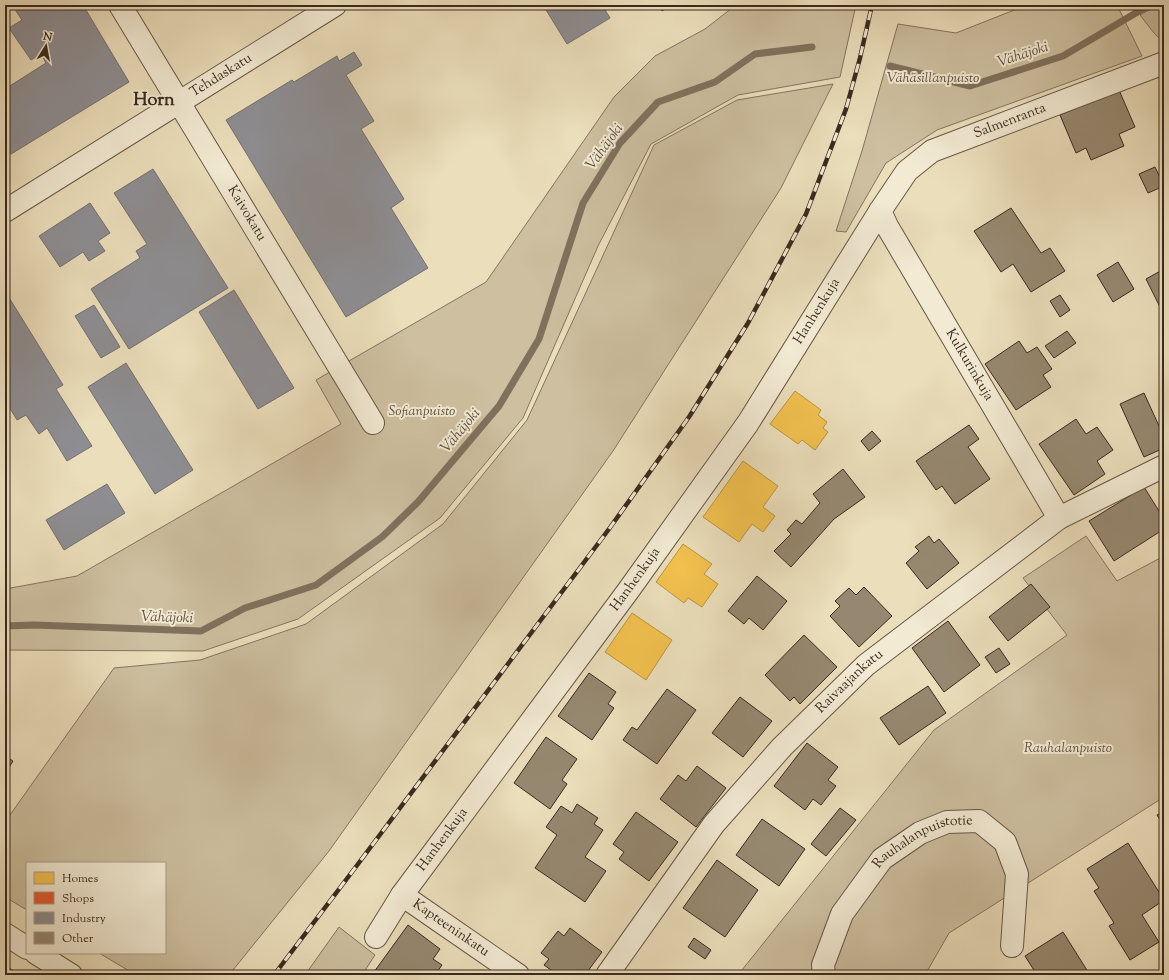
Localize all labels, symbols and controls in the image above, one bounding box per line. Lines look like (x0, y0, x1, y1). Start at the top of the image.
north arrow (26, 26, 66, 66)
text: N (41, 28, 54, 46)
water label: Vähäjoki (995, 37, 1051, 73)
street label: Tehdaskatu (186, 49, 256, 103)
park label: Vähäsillanpuisto (887, 69, 979, 89)
district label: Horn (133, 88, 175, 114)
street label: Salmenranta (971, 98, 1049, 144)
water label: Vähäjoki (581, 119, 629, 174)
street label: Kaivokatu (222, 182, 271, 245)
street label: Hanhenkuja (789, 274, 846, 348)
street label: Kulkurinkuja (940, 325, 998, 405)
park label: Sofianpuisto (389, 402, 455, 422)
water label: Vähäjoki (436, 404, 486, 458)
street label: Hanhenkuja (606, 543, 666, 616)
water label: Vähäjoki (140, 607, 194, 629)
street label: Raivaajankatu (812, 645, 888, 718)
park label: Rauhalanpuisto (1024, 739, 1112, 759)
street label: Hanhenkuja (413, 804, 474, 876)
street label: Rauhalanpuistotie (868, 811, 973, 873)
legend (26, 862, 166, 954)
text: Homes (62, 870, 98, 888)
text: Shops (62, 890, 94, 908)
street label: Kapteeninkatu (408, 895, 493, 962)
text: Industry (62, 910, 106, 928)
text: Other (62, 930, 94, 948)

